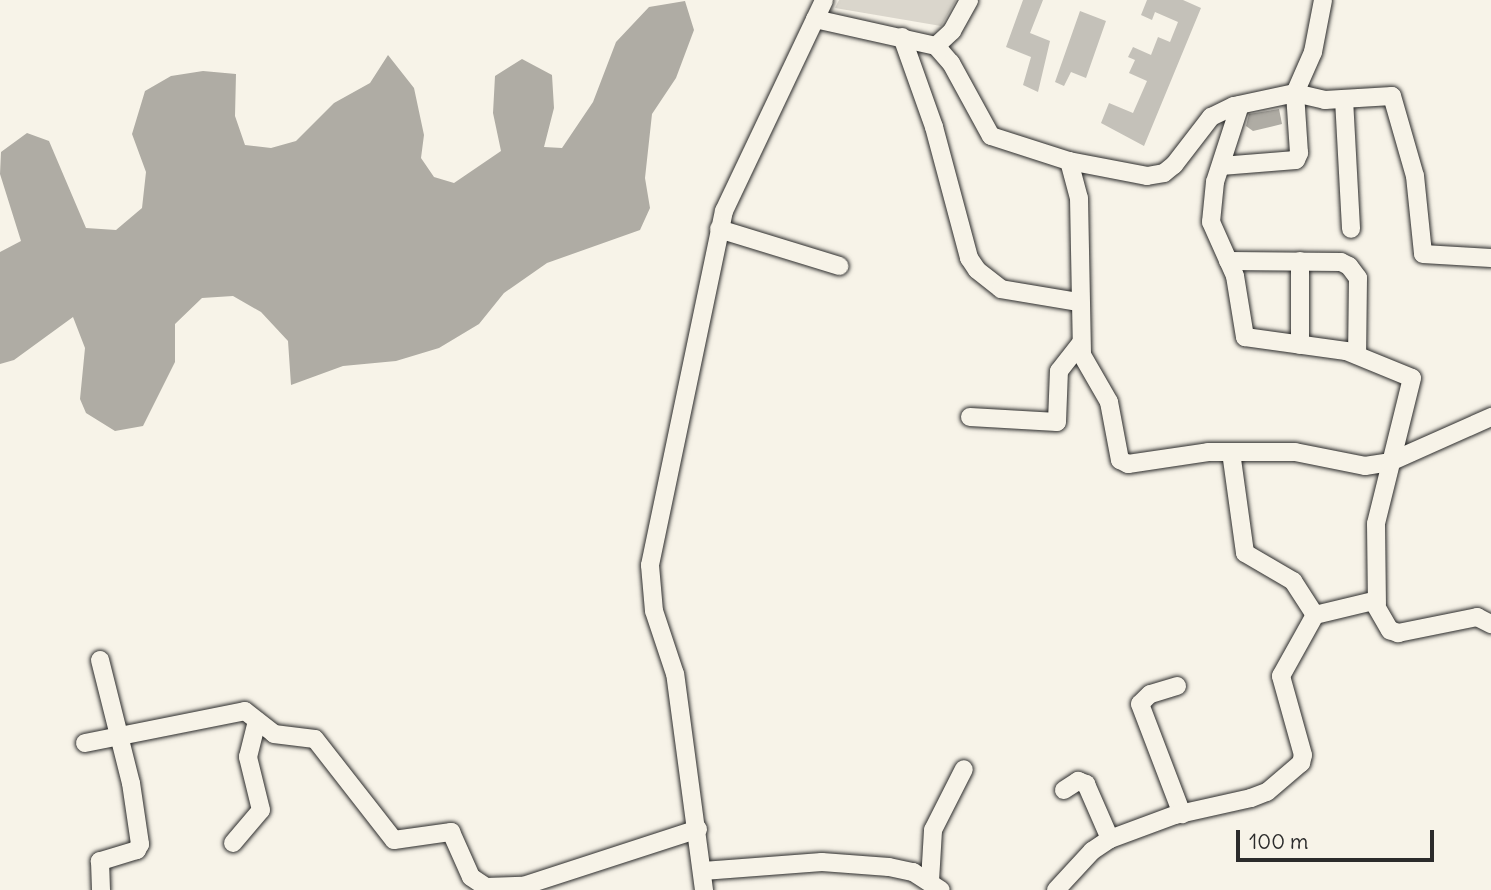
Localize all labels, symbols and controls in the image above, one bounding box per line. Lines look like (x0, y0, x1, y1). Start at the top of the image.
scale bar (1239, 816, 1437, 860)
text: 100 m (1249, 828, 1308, 855)

